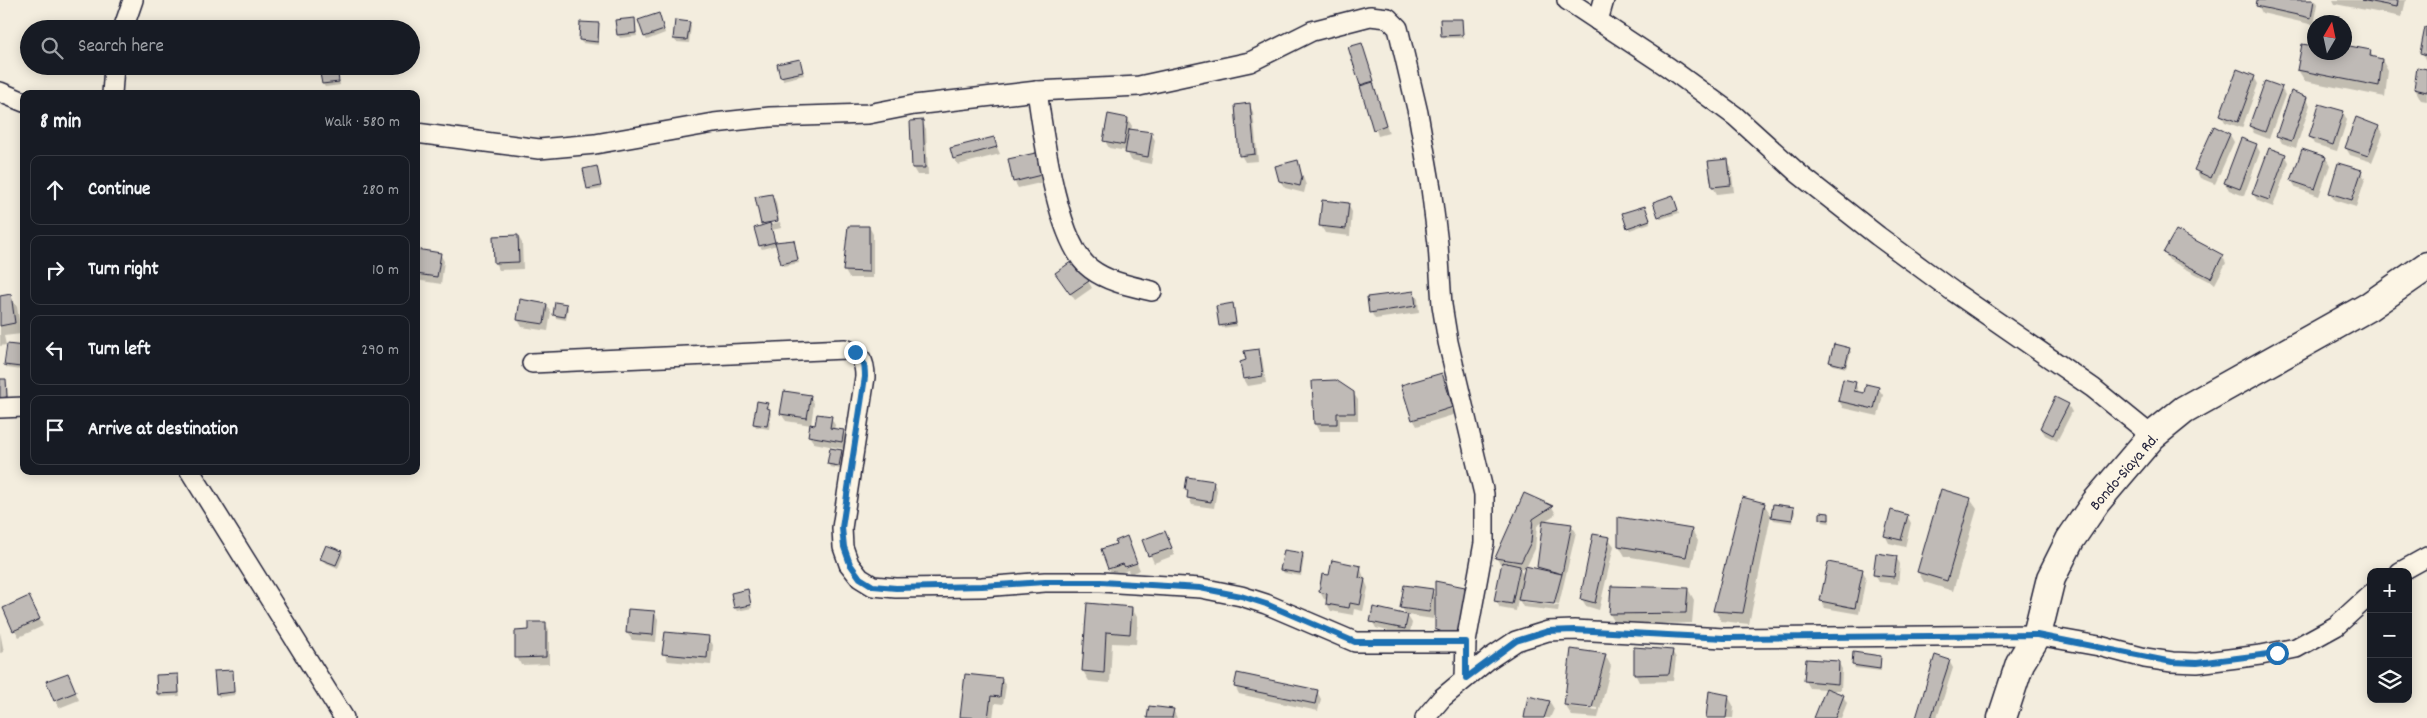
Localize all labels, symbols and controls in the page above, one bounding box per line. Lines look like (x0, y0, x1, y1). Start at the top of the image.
north arrow (2307, 15, 2352, 60)
search box (20, 20, 420, 75)
icon: search (38, 34, 66, 62)
text: Search here (78, 34, 164, 61)
text: 8 min (40, 108, 81, 138)
text: Walk · 580 m (325, 111, 400, 134)
icon: ahead (41, 176, 69, 204)
text: Continue (88, 177, 150, 204)
text: 280 m (362, 179, 399, 202)
icon: right (41, 256, 69, 284)
text: Turn right (88, 257, 159, 284)
text: 10 m (372, 259, 399, 282)
icon: left (41, 336, 69, 364)
text: Turn left (88, 337, 151, 364)
text: 290 m (361, 339, 399, 362)
route end (844, 341, 867, 364)
icon: arrive (41, 416, 69, 444)
text: Arrive at destination (88, 417, 238, 444)
street label: Bondo-Siaya Rd. (2085, 429, 2165, 516)
map controls (2367, 568, 2412, 703)
button: + (2367, 568, 2412, 613)
button: − (2367, 613, 2412, 658)
route start (2266, 642, 2289, 665)
button: layers (2367, 658, 2412, 703)

